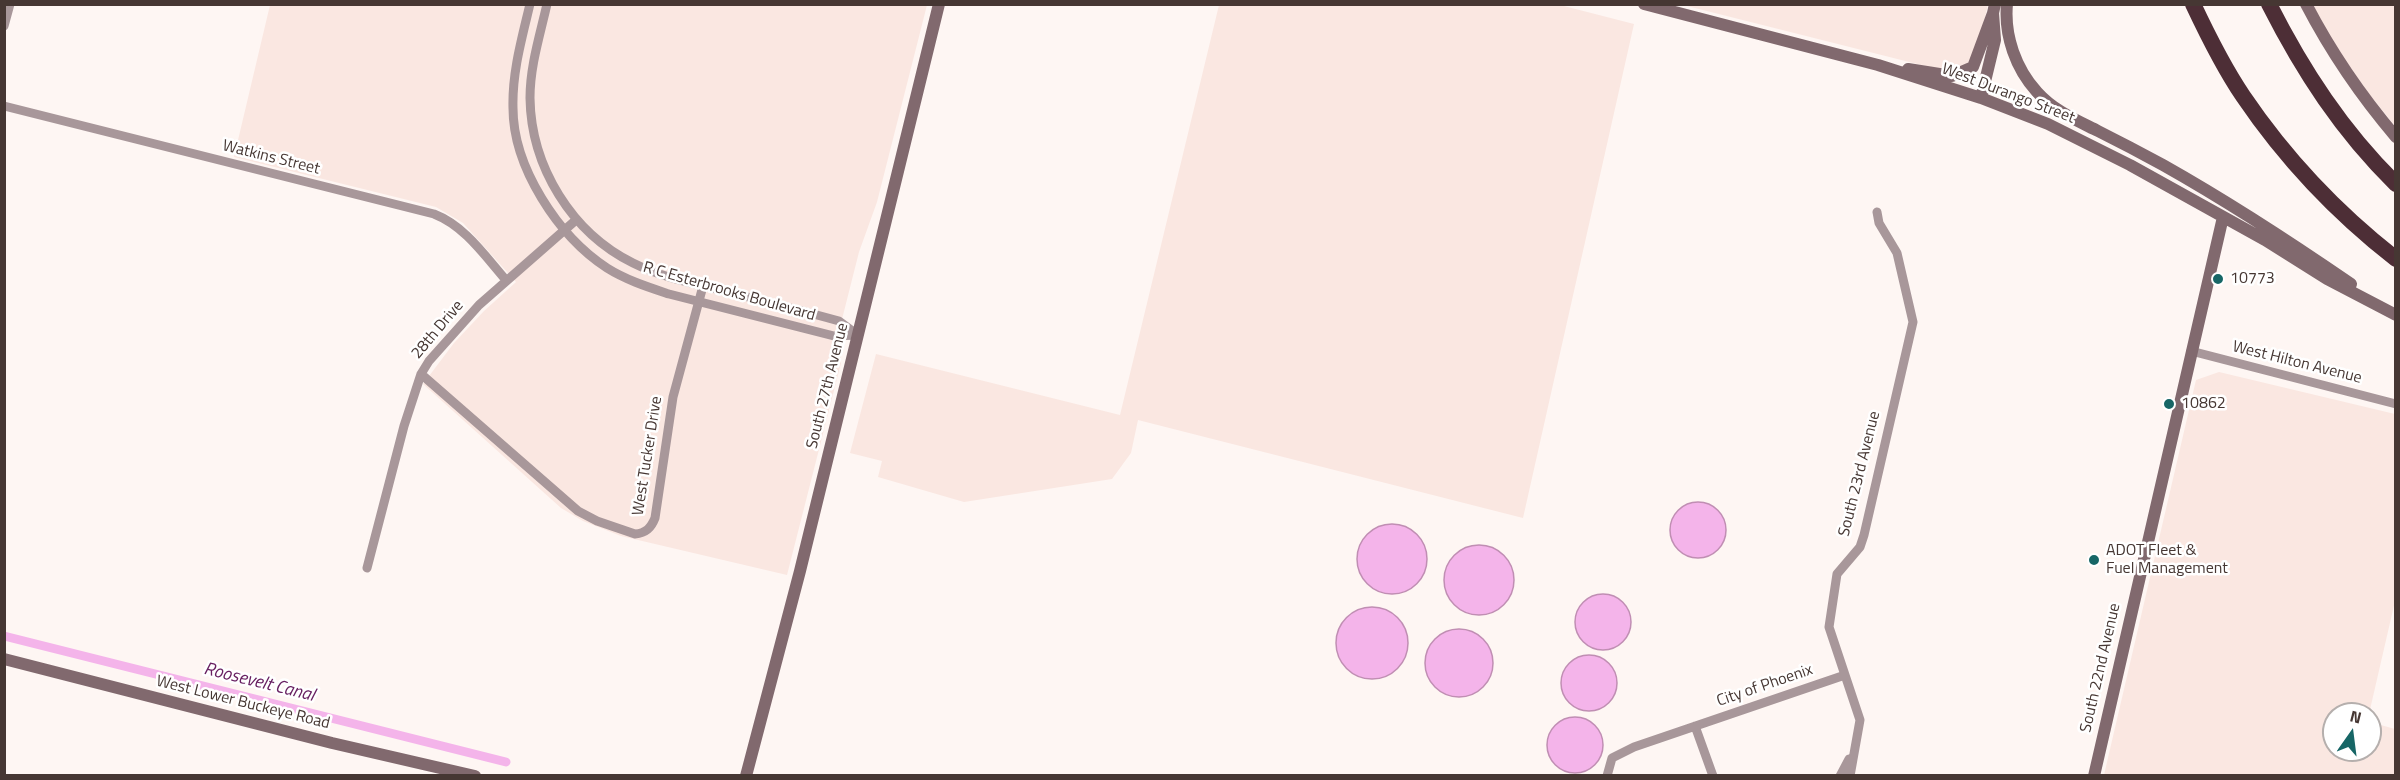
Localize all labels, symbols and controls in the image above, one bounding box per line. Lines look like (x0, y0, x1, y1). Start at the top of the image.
street label: West Durango Street (1939, 60, 2077, 128)
street label: Watkins Street (220, 137, 322, 179)
street label: R C Esterbrooks Boulevard (641, 258, 817, 326)
place label: 10773 (2230, 269, 2275, 289)
marker: 10773 (2211, 272, 2225, 286)
street label: 28th Drive (408, 297, 468, 363)
street label: South 27th Avenue (803, 321, 853, 451)
street label: West Hilton Avenue (2230, 338, 2364, 388)
place label: 10862 (2181, 394, 2226, 414)
street label: West Tucker Drive (629, 395, 667, 517)
marker: 10862 (2162, 397, 2176, 411)
street label: South 23rd Avenue (1835, 409, 1885, 539)
place label: ADOT Fleet & Fuel Management (2106, 541, 2228, 579)
marker: ADOT Fleet & Fuel Management (2087, 553, 2101, 567)
street label: South 22nd Avenue (2077, 602, 2125, 734)
water label: Roosevelt Canal (201, 659, 317, 707)
street label: City of Phoenix (1714, 661, 1816, 711)
street label: West Lower Buckeye Road (154, 672, 332, 734)
north arrow (2322, 702, 2382, 762)
text: N (2348, 703, 2364, 729)

